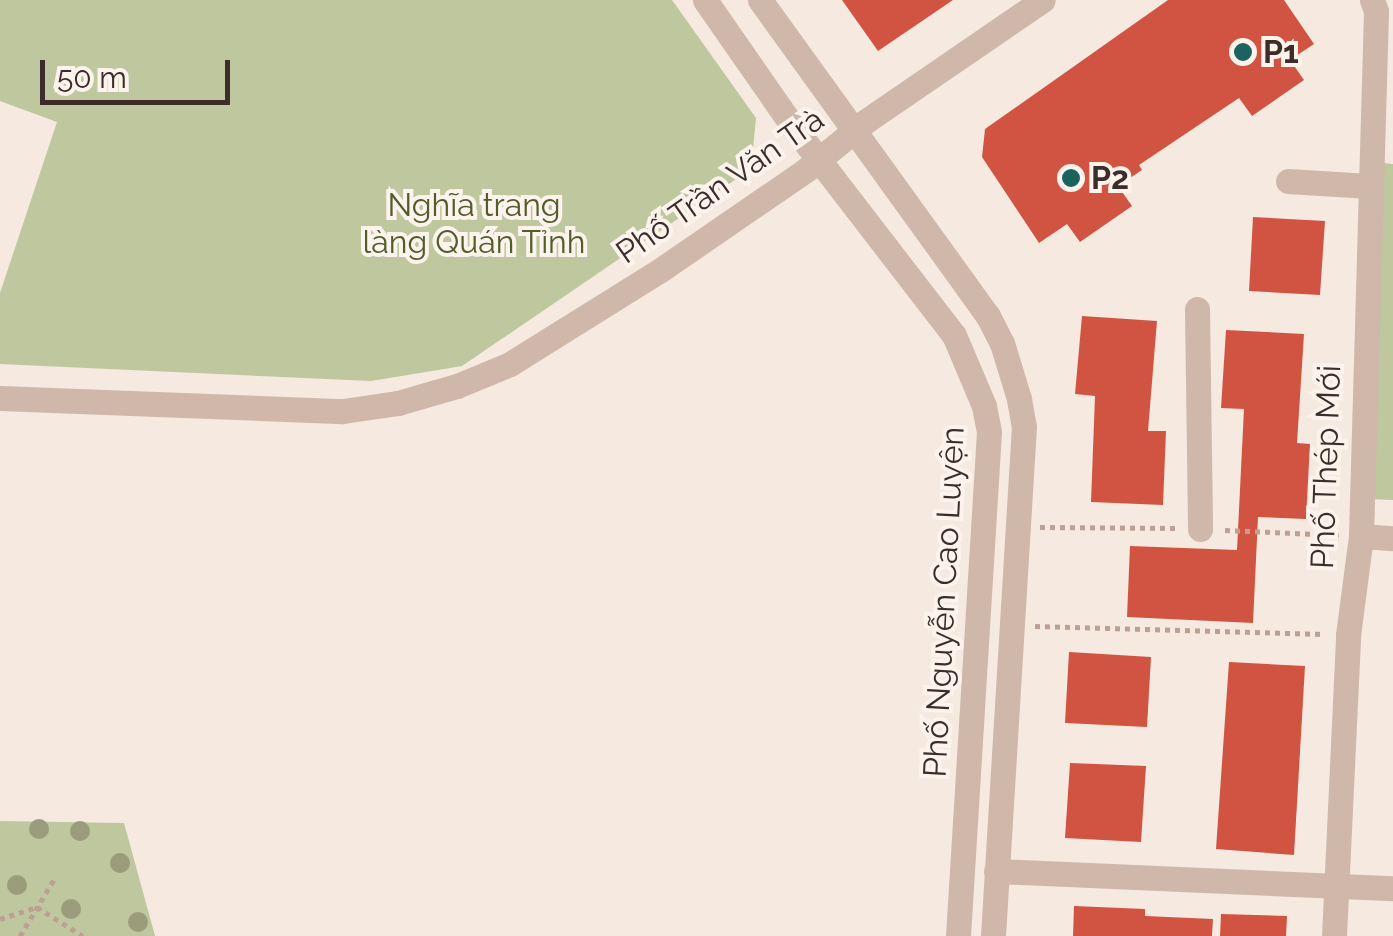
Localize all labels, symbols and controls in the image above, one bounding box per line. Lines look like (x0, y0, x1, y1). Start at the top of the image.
place label: P1 (1263, 33, 1299, 71)
scale bar (45, 40, 235, 102)
marker: P1 (1232, 41, 1254, 63)
text: 50 m (57, 60, 127, 95)
street label: Phố Trần Văn Trà (608, 99, 832, 273)
place label: P2 (1091, 159, 1129, 197)
marker: P2 (1060, 167, 1082, 189)
park label: Nghĩa trang làng Quán Tỉnh (362, 187, 586, 262)
street label: Phố Thép Mới (1303, 364, 1349, 570)
street label: Phố Nguyễn Cao Luyện (916, 426, 972, 778)

